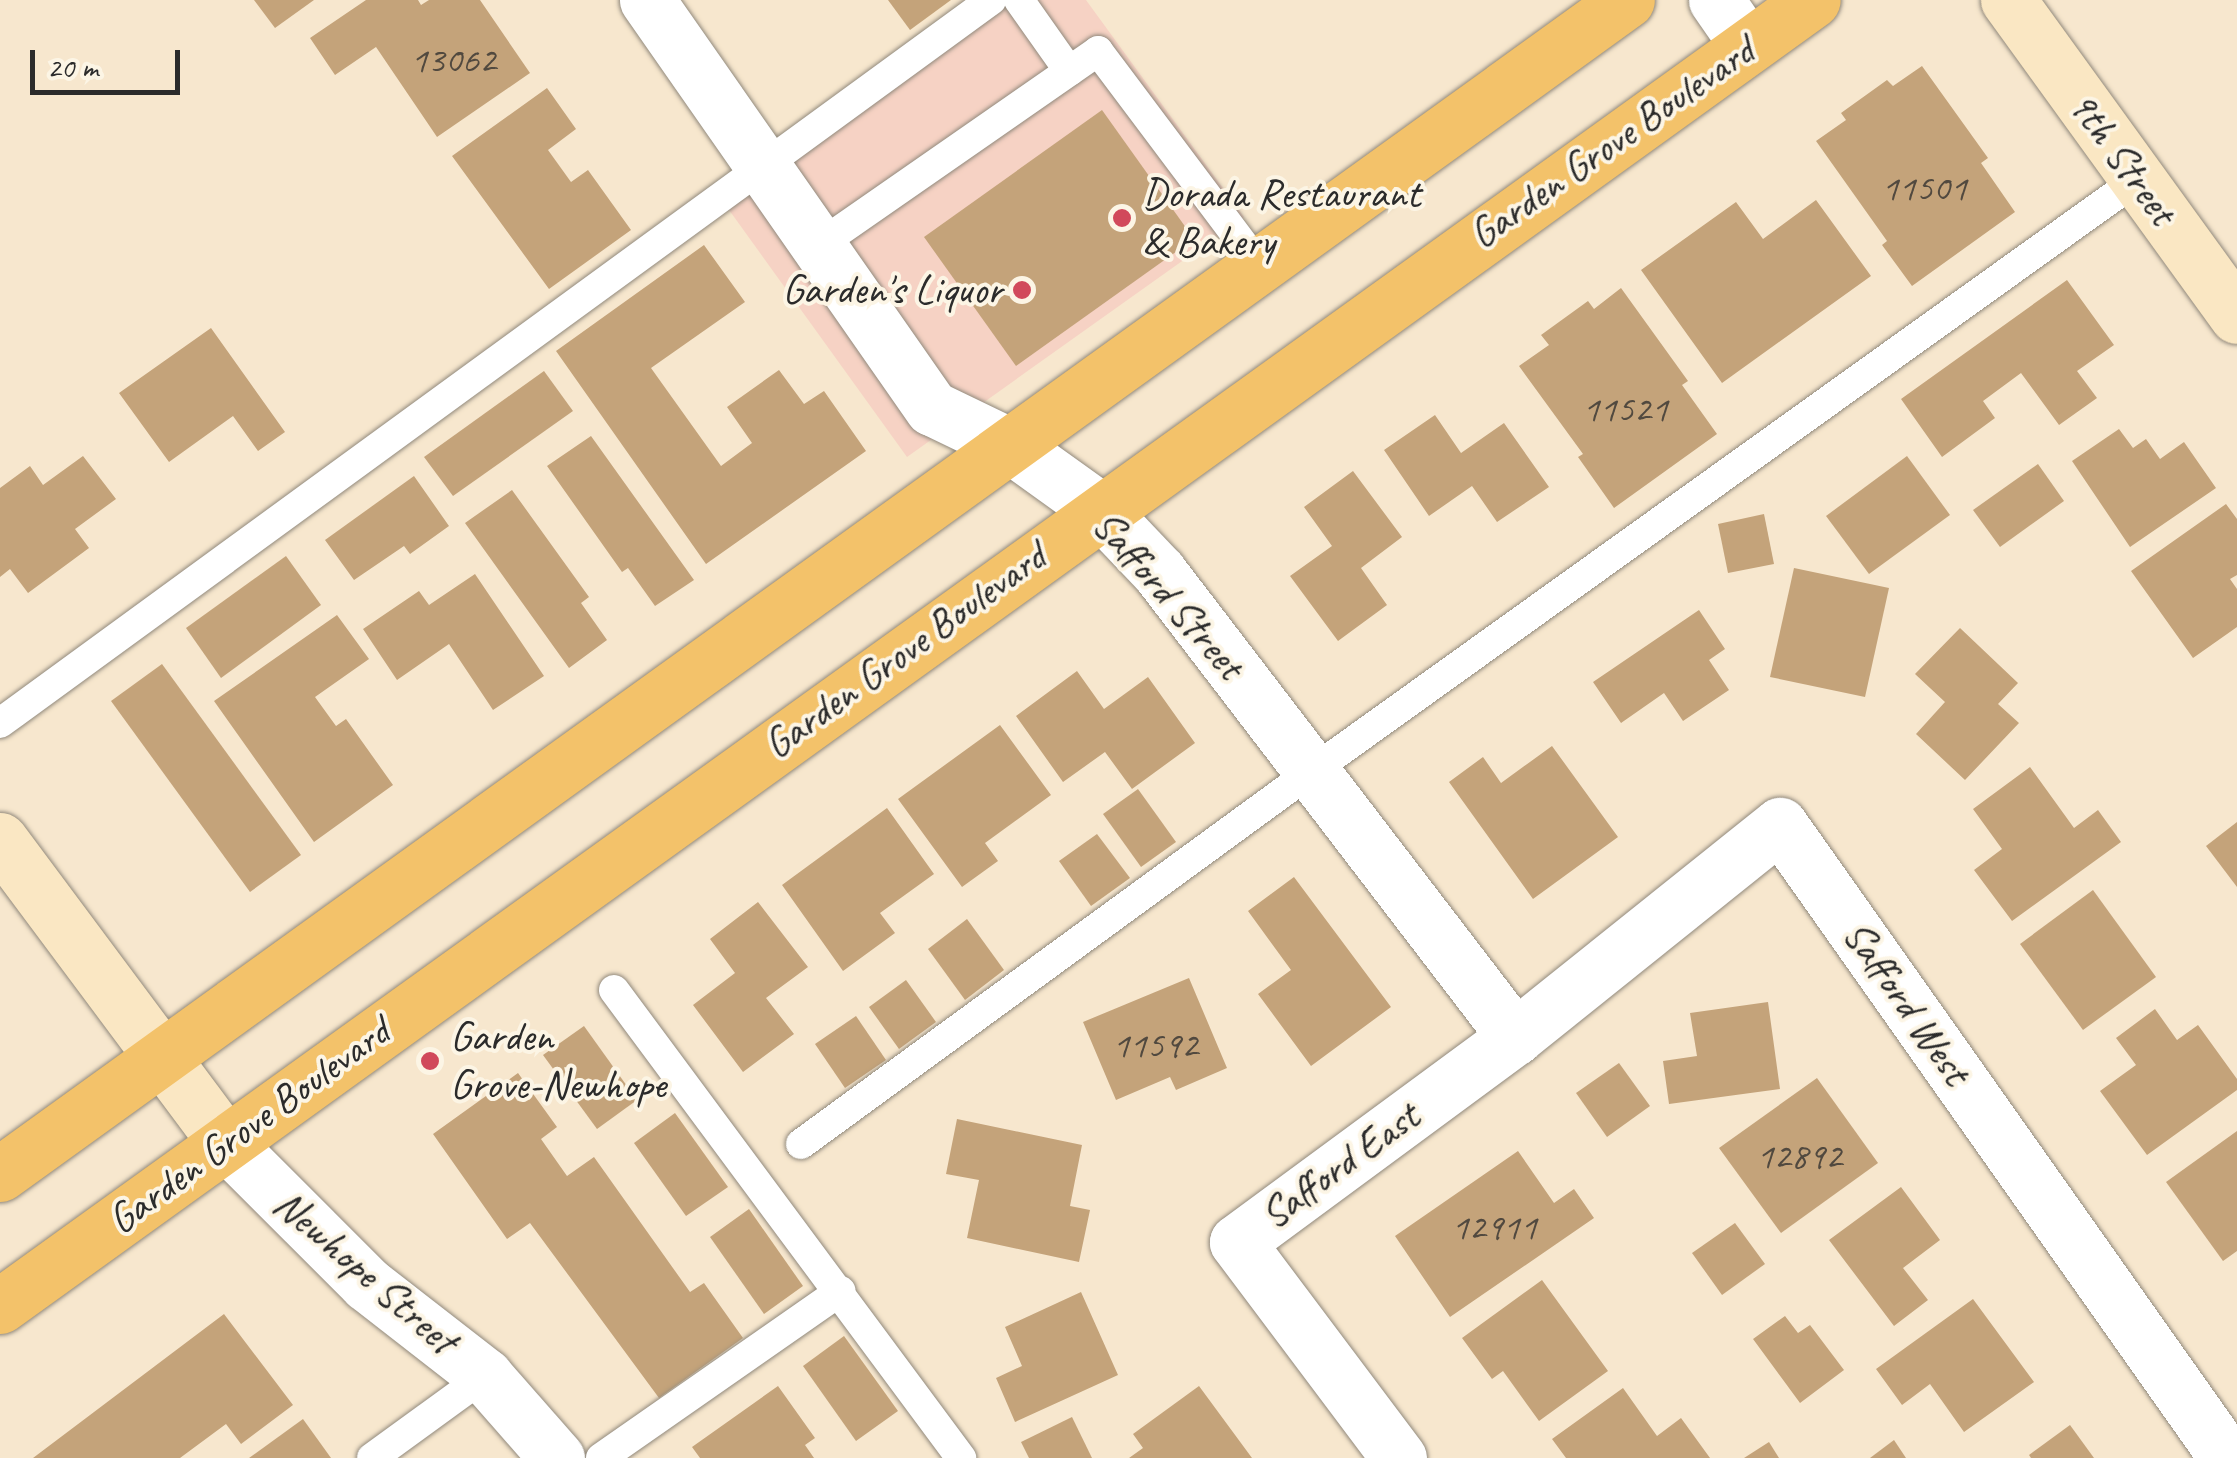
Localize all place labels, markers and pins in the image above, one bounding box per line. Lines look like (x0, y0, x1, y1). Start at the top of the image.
place label: Dorada Restaurant & Bakery (1142, 169, 1420, 268)
marker: Dorada Restaurant & Bakery (1111, 207, 1133, 229)
place label: Garden's Liquor (782, 265, 1002, 315)
marker: Garden's Liquor (1011, 279, 1033, 301)
place label: Garden Grove-Newhope (450, 1012, 666, 1110)
marker: Garden Grove-Newhope (419, 1050, 441, 1072)

